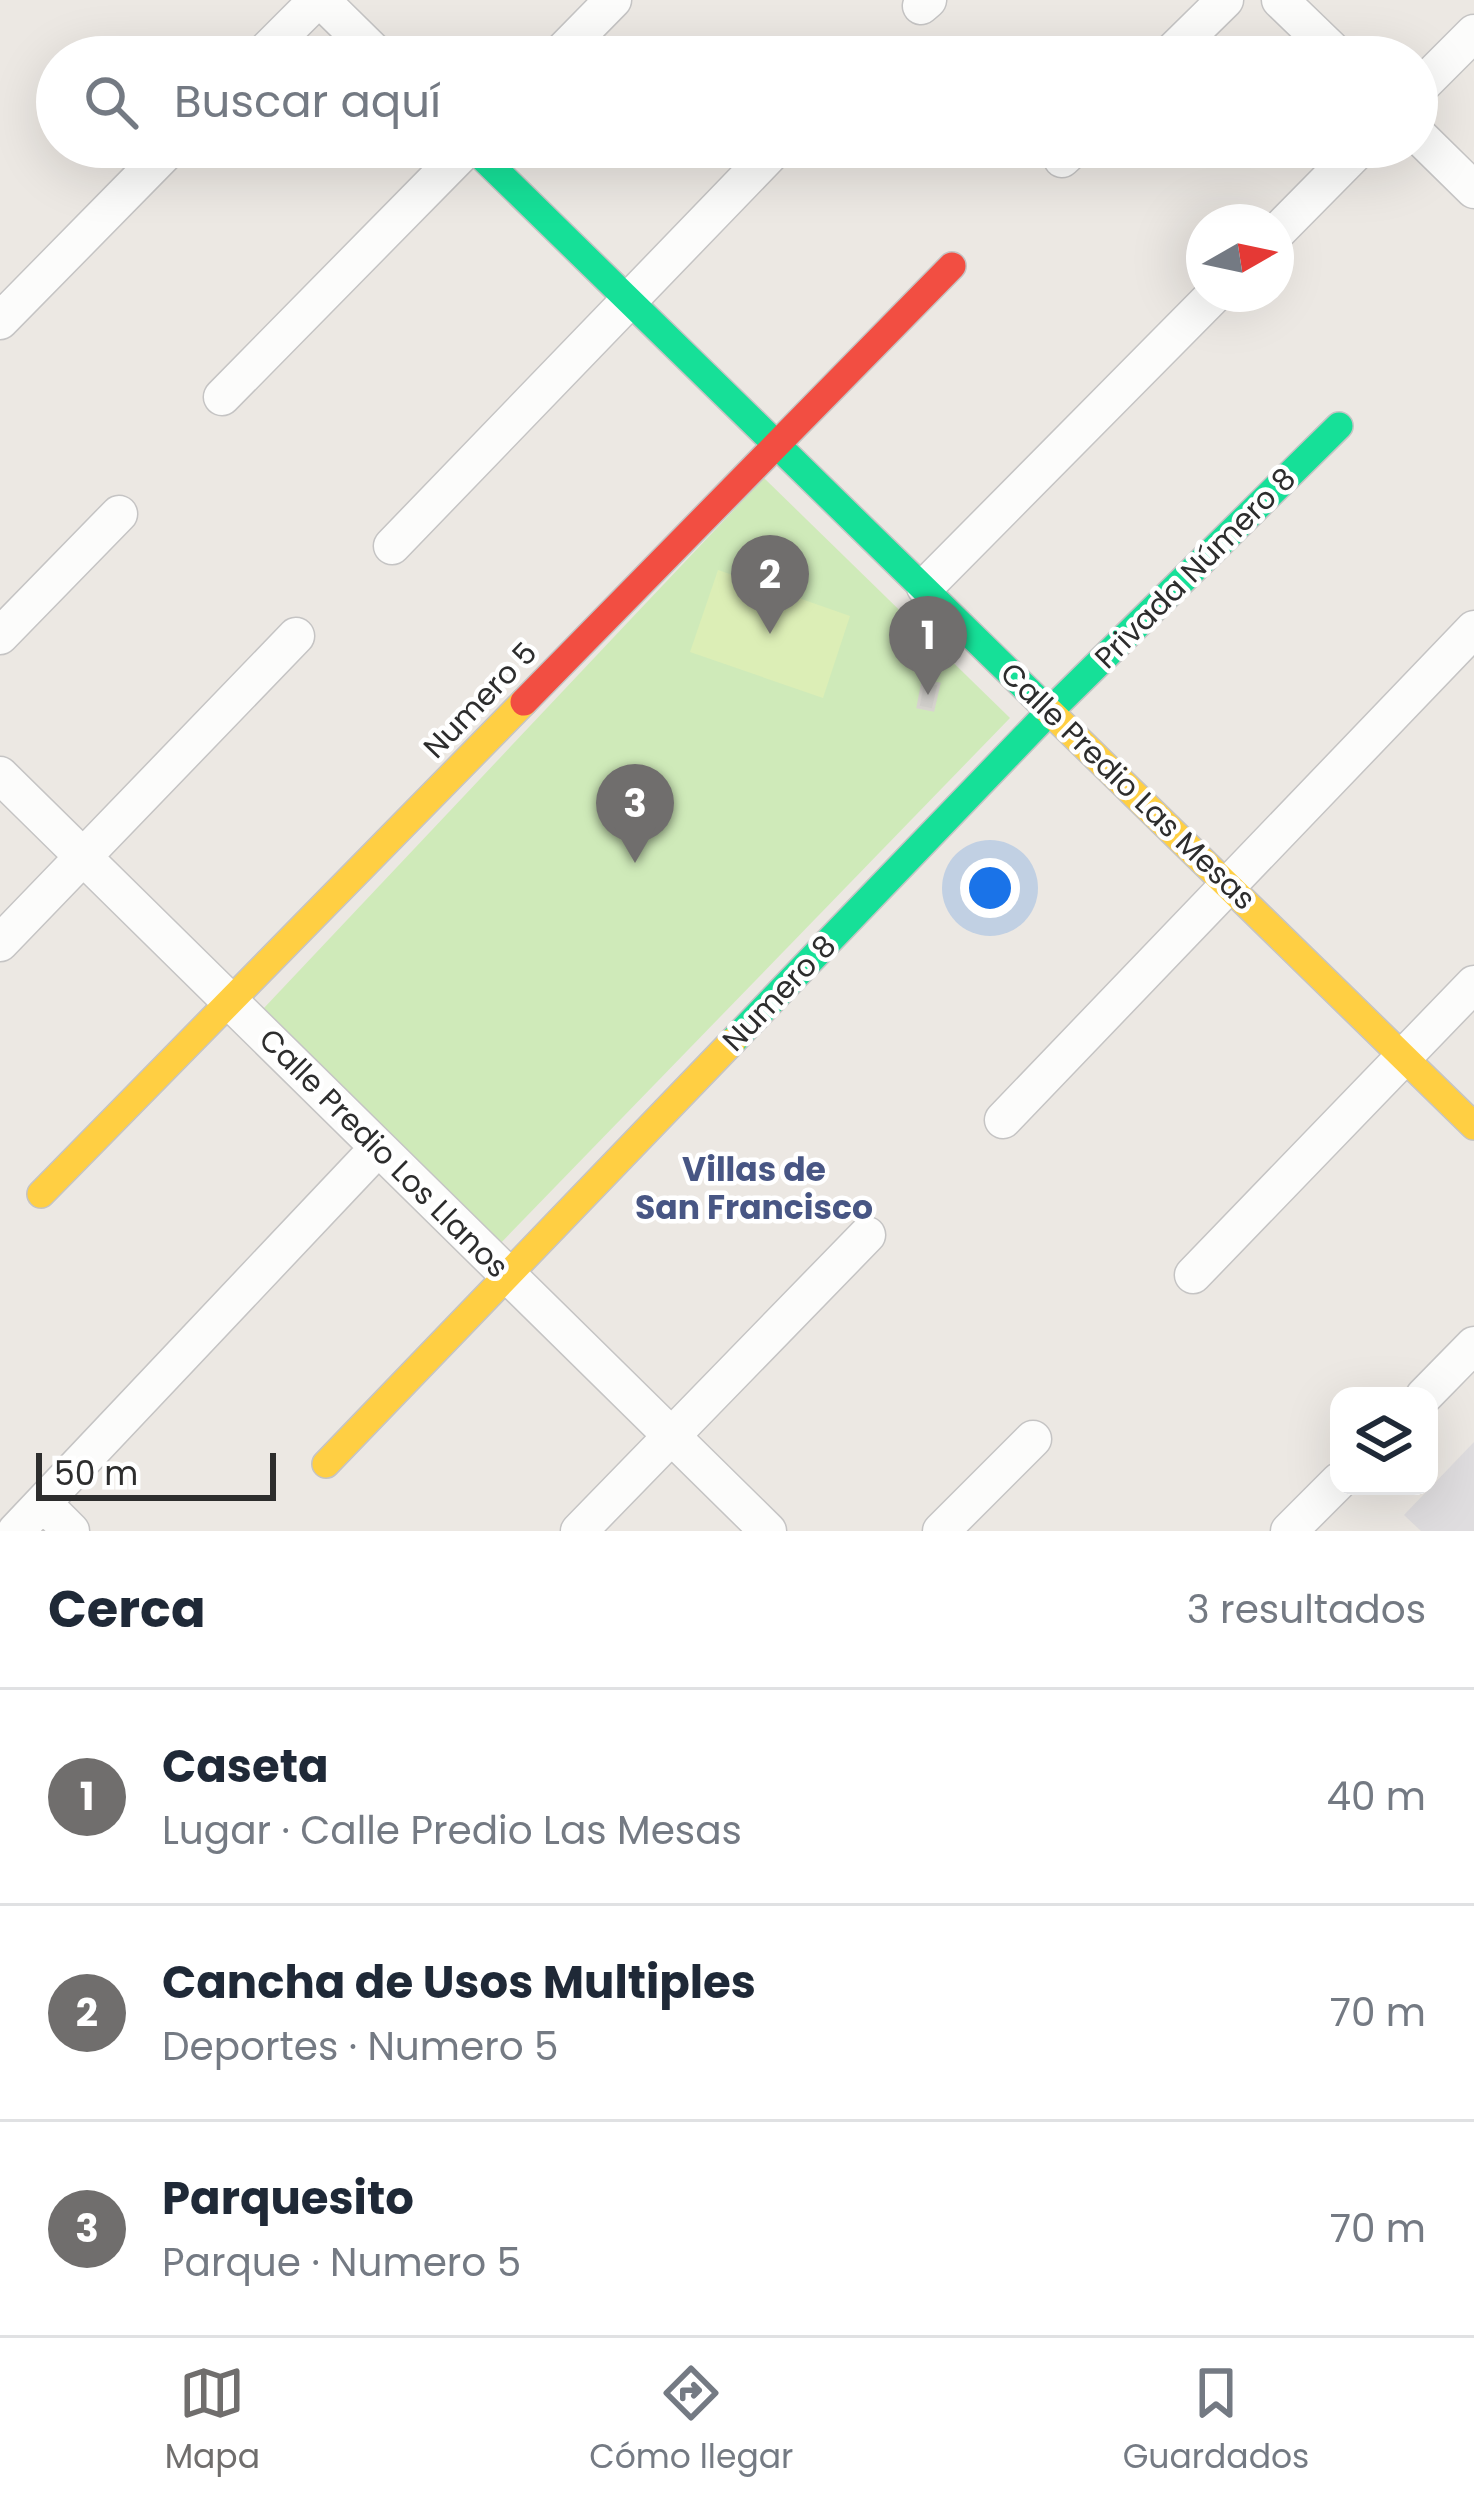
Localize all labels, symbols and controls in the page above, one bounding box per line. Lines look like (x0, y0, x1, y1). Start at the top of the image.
search box (36, 36, 1438, 168)
icon: search (78, 69, 144, 135)
text: Buscar aquí (174, 70, 441, 133)
north arrow (1186, 204, 1294, 312)
street label: Privada Número 8 (1085, 458, 1305, 678)
pin: 2 (731, 535, 809, 634)
pin: 1 (889, 596, 967, 695)
street label: Numero 5 (413, 632, 547, 768)
street label: Calle Predio Las Mesas (991, 653, 1265, 919)
pin: 3 (596, 764, 674, 863)
your location (960, 858, 1020, 918)
street label: Numero 8 (712, 925, 846, 1061)
street label: Calle Predio Los Llanos (250, 1019, 518, 1287)
district label: Villas de San Francisco (635, 1146, 873, 1231)
map controls (1330, 1387, 1438, 1495)
button: layers (1330, 1387, 1438, 1495)
scale bar (36, 1447, 276, 1500)
text: 50 m (54, 1450, 138, 1497)
text: Cerca (48, 1573, 206, 1645)
text: 3 resultados (1187, 1582, 1426, 1637)
text: Caseta (162, 1735, 329, 1798)
text: 1 (80, 1769, 94, 1824)
text: 40 m (1326, 1769, 1426, 1824)
text: Lugar · Calle Predio Las Mesas (162, 1803, 742, 1858)
text: Cancha de Usos Multiples (162, 1951, 756, 2014)
text: 2 (76, 1985, 98, 2040)
text: 70 m (1330, 1985, 1426, 2040)
text: Deportes · Numero 5 (162, 2019, 559, 2074)
text: Parquesito (162, 2167, 414, 2230)
text: 3 (75, 2201, 99, 2256)
text: 70 m (1330, 2201, 1426, 2256)
text: Parque · Numero 5 (162, 2235, 521, 2290)
tab: Mapa (165, 2360, 260, 2482)
tab: Cómo llegar (589, 2360, 793, 2482)
tab: Guardados (1123, 2360, 1309, 2482)

